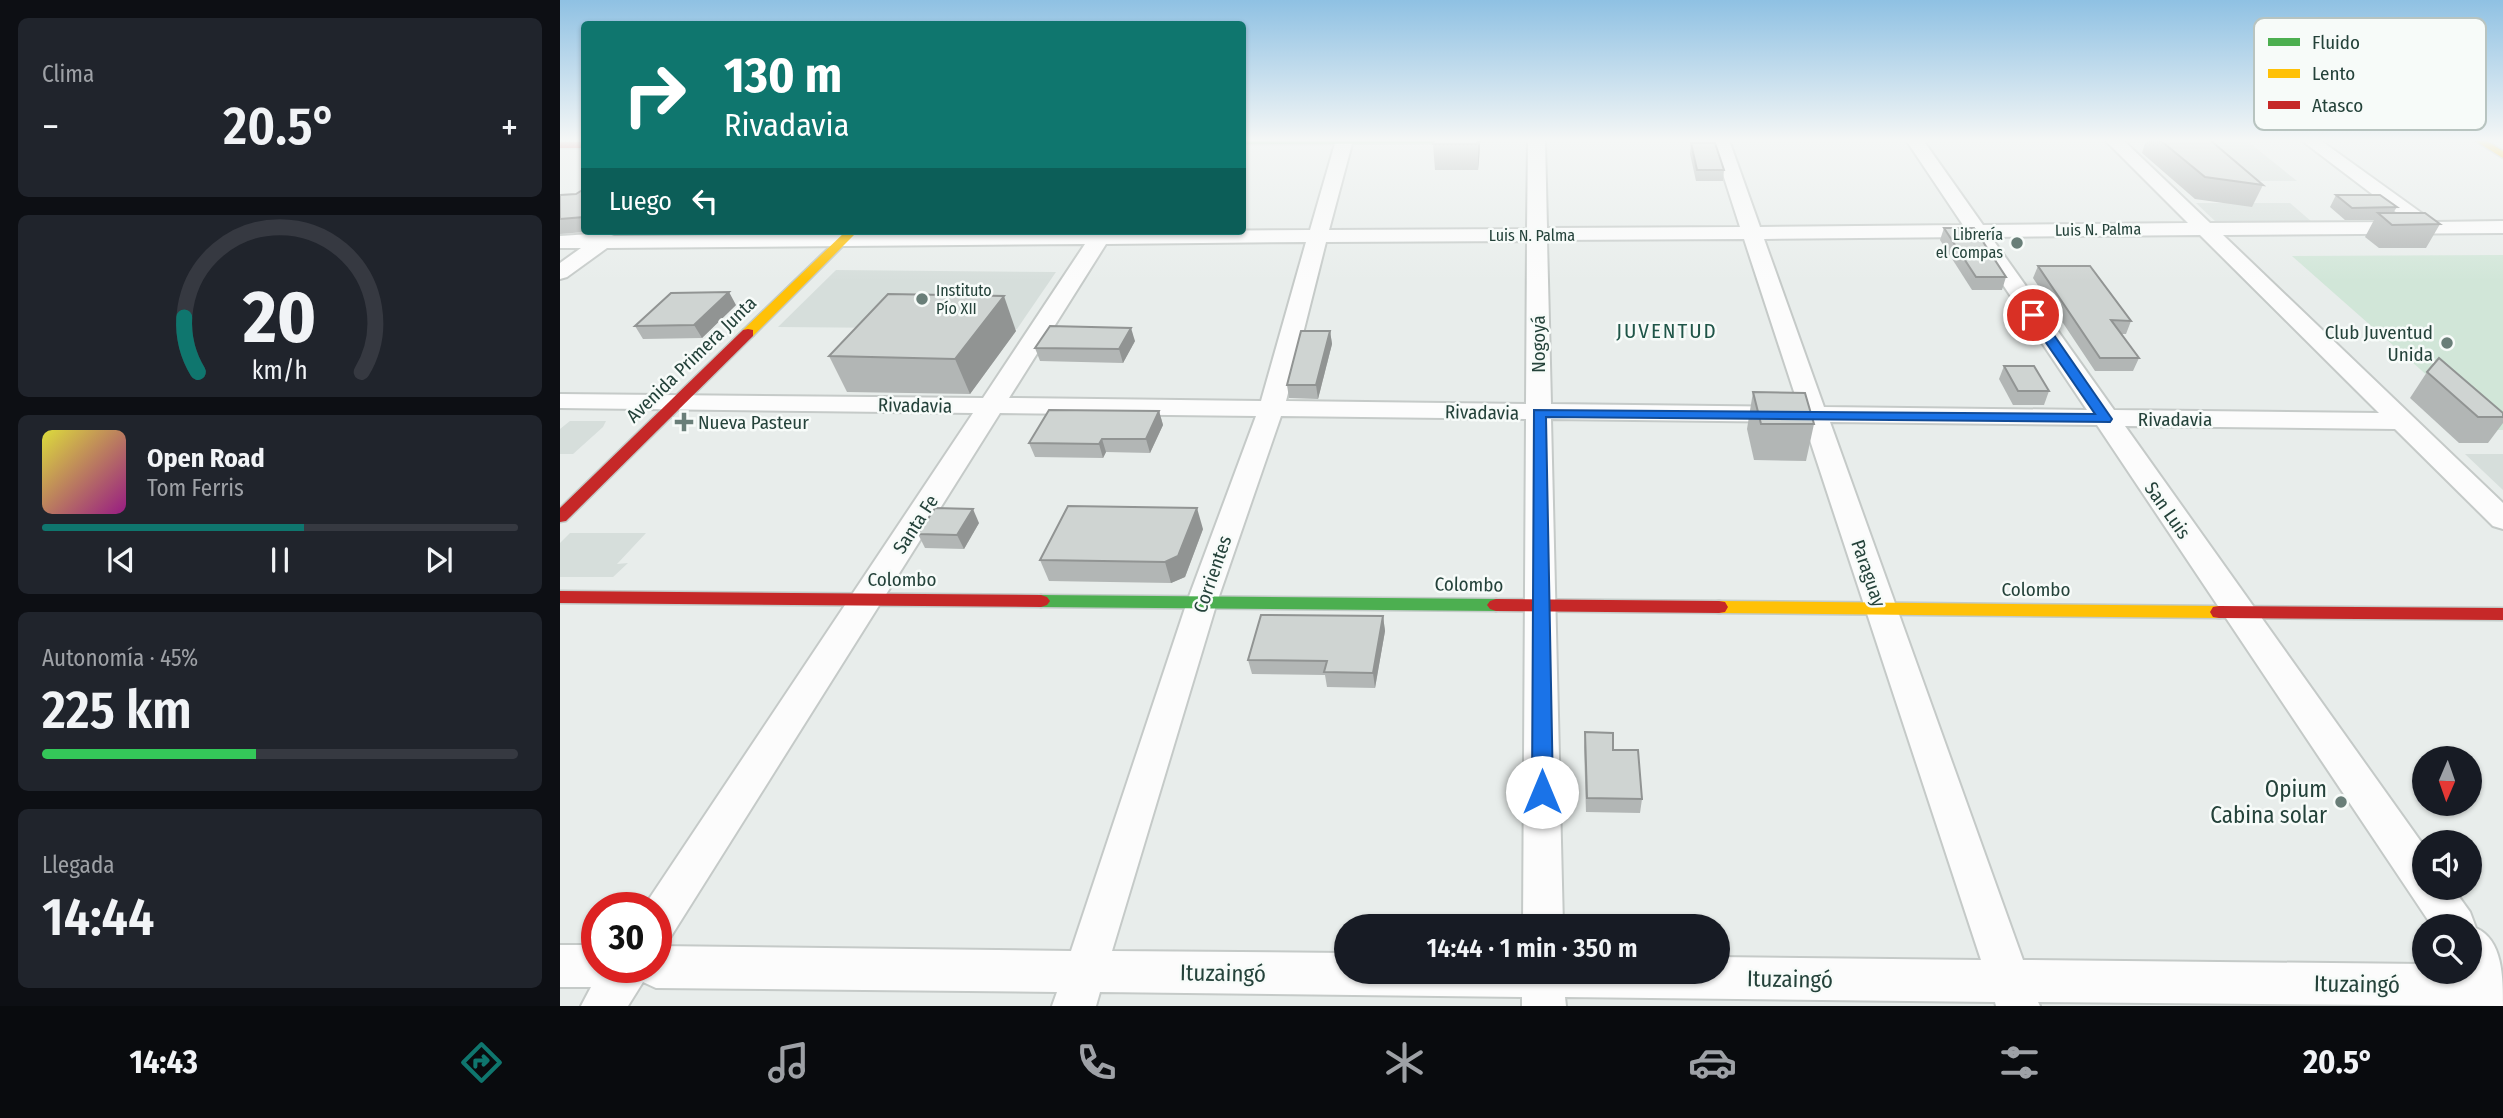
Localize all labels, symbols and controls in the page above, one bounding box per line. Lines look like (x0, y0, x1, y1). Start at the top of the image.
legend (2254, 18, 2486, 130)
text: Fluido (2312, 31, 2360, 54)
text: 130 m (724, 46, 842, 105)
icon: right (609, 49, 700, 140)
text: Clima (42, 60, 94, 88)
text: Lento (2312, 62, 2355, 85)
text: Atasco (2312, 94, 2363, 117)
text: 20.5° (223, 95, 337, 158)
text: − (42, 104, 59, 150)
text: + (501, 104, 518, 150)
text: Rivadavia (724, 106, 849, 144)
icon: left (686, 182, 724, 220)
text: Luego (609, 186, 672, 217)
street label: Luis N. Palma (2055, 219, 2141, 240)
place label: Librería el Compas (1936, 225, 2003, 262)
street label: Luis N. Palma (1489, 226, 1575, 245)
marker: Librería el Compas (2009, 235, 2025, 251)
text: 20 (242, 274, 317, 361)
place label: Instituto Pío XII (936, 281, 992, 318)
pin (2003, 285, 2063, 345)
street label: Avenida Primera Junta (622, 291, 761, 427)
marker: Instituto Pío XII (914, 291, 930, 307)
icon: arrive (2014, 296, 2052, 334)
street label: Nogoyá (1527, 315, 1550, 373)
district label: JUVENTUD (1616, 318, 1718, 344)
place label: Club Juventud Unida (2325, 321, 2433, 366)
marker: Club Juventud Unida (2439, 335, 2455, 351)
text: km/h (252, 356, 308, 386)
street label: Rivadavia (878, 393, 952, 418)
street label: Rivadavia (1445, 400, 1519, 425)
street label: Rivadavia (2138, 408, 2212, 431)
place label: Nueva Pasteur (698, 411, 809, 434)
marker: Nueva Pasteur (676, 414, 692, 430)
text: Open Road (147, 443, 265, 474)
text: Tom Ferris (147, 474, 244, 502)
street label: San Luis (2140, 477, 2195, 543)
street label: Santa Fe (888, 490, 943, 558)
street label: Corrientes (1189, 533, 1236, 616)
street label: Paraguay (1846, 537, 1891, 610)
icon: previous (102, 541, 140, 579)
icon: pause (261, 541, 299, 579)
icon: next (420, 541, 458, 579)
street label: Colombo (868, 568, 936, 591)
street label: Colombo (1434, 572, 1504, 597)
street label: Colombo (2002, 578, 2070, 601)
text: Autonomía · 45% (42, 644, 198, 672)
text: 225 km (42, 679, 192, 742)
north arrow (2412, 746, 2482, 816)
map controls (2412, 746, 2482, 984)
position arrow (1505, 755, 1579, 829)
place label: Opium Cabina solar (2210, 775, 2327, 829)
marker: Opium Cabina solar (2333, 794, 2349, 810)
button: sound (2412, 830, 2482, 900)
text: Llegada (42, 851, 114, 879)
text: 14:44 (42, 886, 154, 949)
speed limit sign: 30 (581, 892, 672, 983)
button: search (2412, 914, 2482, 984)
text: 14:44 · 1 min · 350 m (1426, 933, 1638, 964)
street label: Ituzaingó (1180, 958, 1266, 988)
street label: Ituzaingó (1747, 964, 1833, 994)
street label: Ituzaingó (2314, 969, 2400, 999)
icon: directions (457, 1038, 506, 1087)
icon: music (764, 1038, 813, 1087)
icon: phone (1072, 1038, 1121, 1087)
icon: climate (1380, 1038, 1429, 1087)
icon: car (1688, 1038, 1737, 1087)
icon: filters (1995, 1038, 2044, 1087)
text: 14:43 (129, 1043, 198, 1081)
text: 20.5° (2303, 1043, 2374, 1081)

